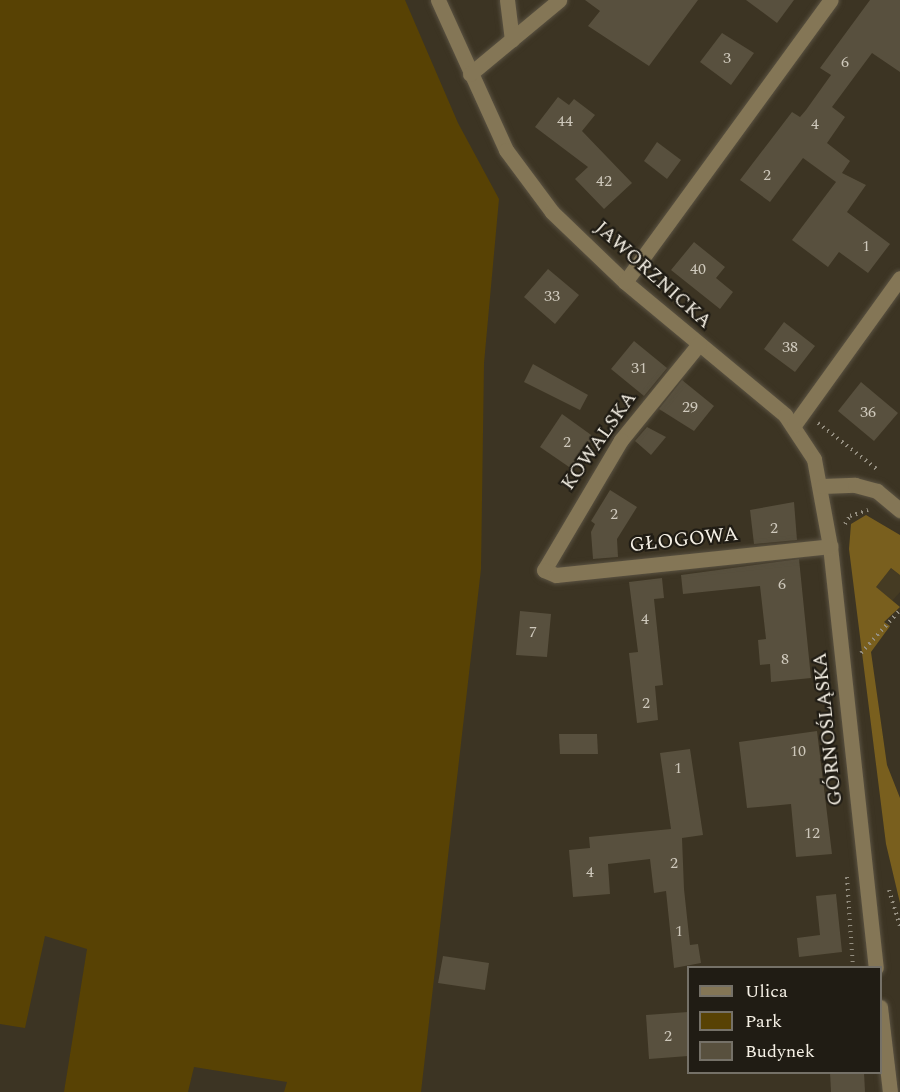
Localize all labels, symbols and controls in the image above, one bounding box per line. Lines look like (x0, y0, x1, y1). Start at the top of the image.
house number: 3 (723, 48, 731, 68)
house number: 6 (841, 52, 849, 72)
house number: 44 (557, 111, 573, 131)
house number: 4 (811, 114, 819, 134)
house number: 2 (763, 165, 771, 185)
house number: 42 (596, 171, 612, 191)
street label: JAWORZNICKA (589, 216, 717, 334)
house number: 1 (862, 236, 870, 256)
house number: 40 (690, 259, 706, 279)
house number: 33 (544, 286, 560, 306)
house number: 38 (782, 337, 798, 357)
house number: 31 (631, 358, 647, 378)
street label: KOWALSKA (556, 387, 642, 495)
house number: 29 (682, 397, 698, 417)
house number: 36 (860, 402, 876, 422)
house number: 2 (563, 432, 571, 452)
house number: 2 (610, 504, 618, 524)
house number: 2 (770, 518, 778, 538)
street label: GŁOGOWA (628, 522, 740, 558)
house number: 6 (778, 574, 786, 594)
house number: 4 (641, 609, 649, 629)
house number: 7 (529, 622, 537, 642)
house number: 8 (781, 649, 789, 669)
street label: GÓRNOŚLĄSKA (808, 651, 848, 807)
house number: 2 (642, 693, 650, 713)
house number: 10 (790, 741, 806, 761)
house number: 1 (674, 758, 682, 778)
house number: 12 (804, 823, 820, 843)
house number: 2 (670, 853, 678, 873)
house number: 4 (586, 862, 594, 882)
house number: 1 (675, 921, 683, 941)
legend (687, 966, 882, 1074)
text: Ulica (745, 978, 788, 1005)
text: Park (745, 1008, 782, 1035)
house number: 2 (664, 1026, 672, 1046)
text: Budynek (745, 1038, 815, 1065)

